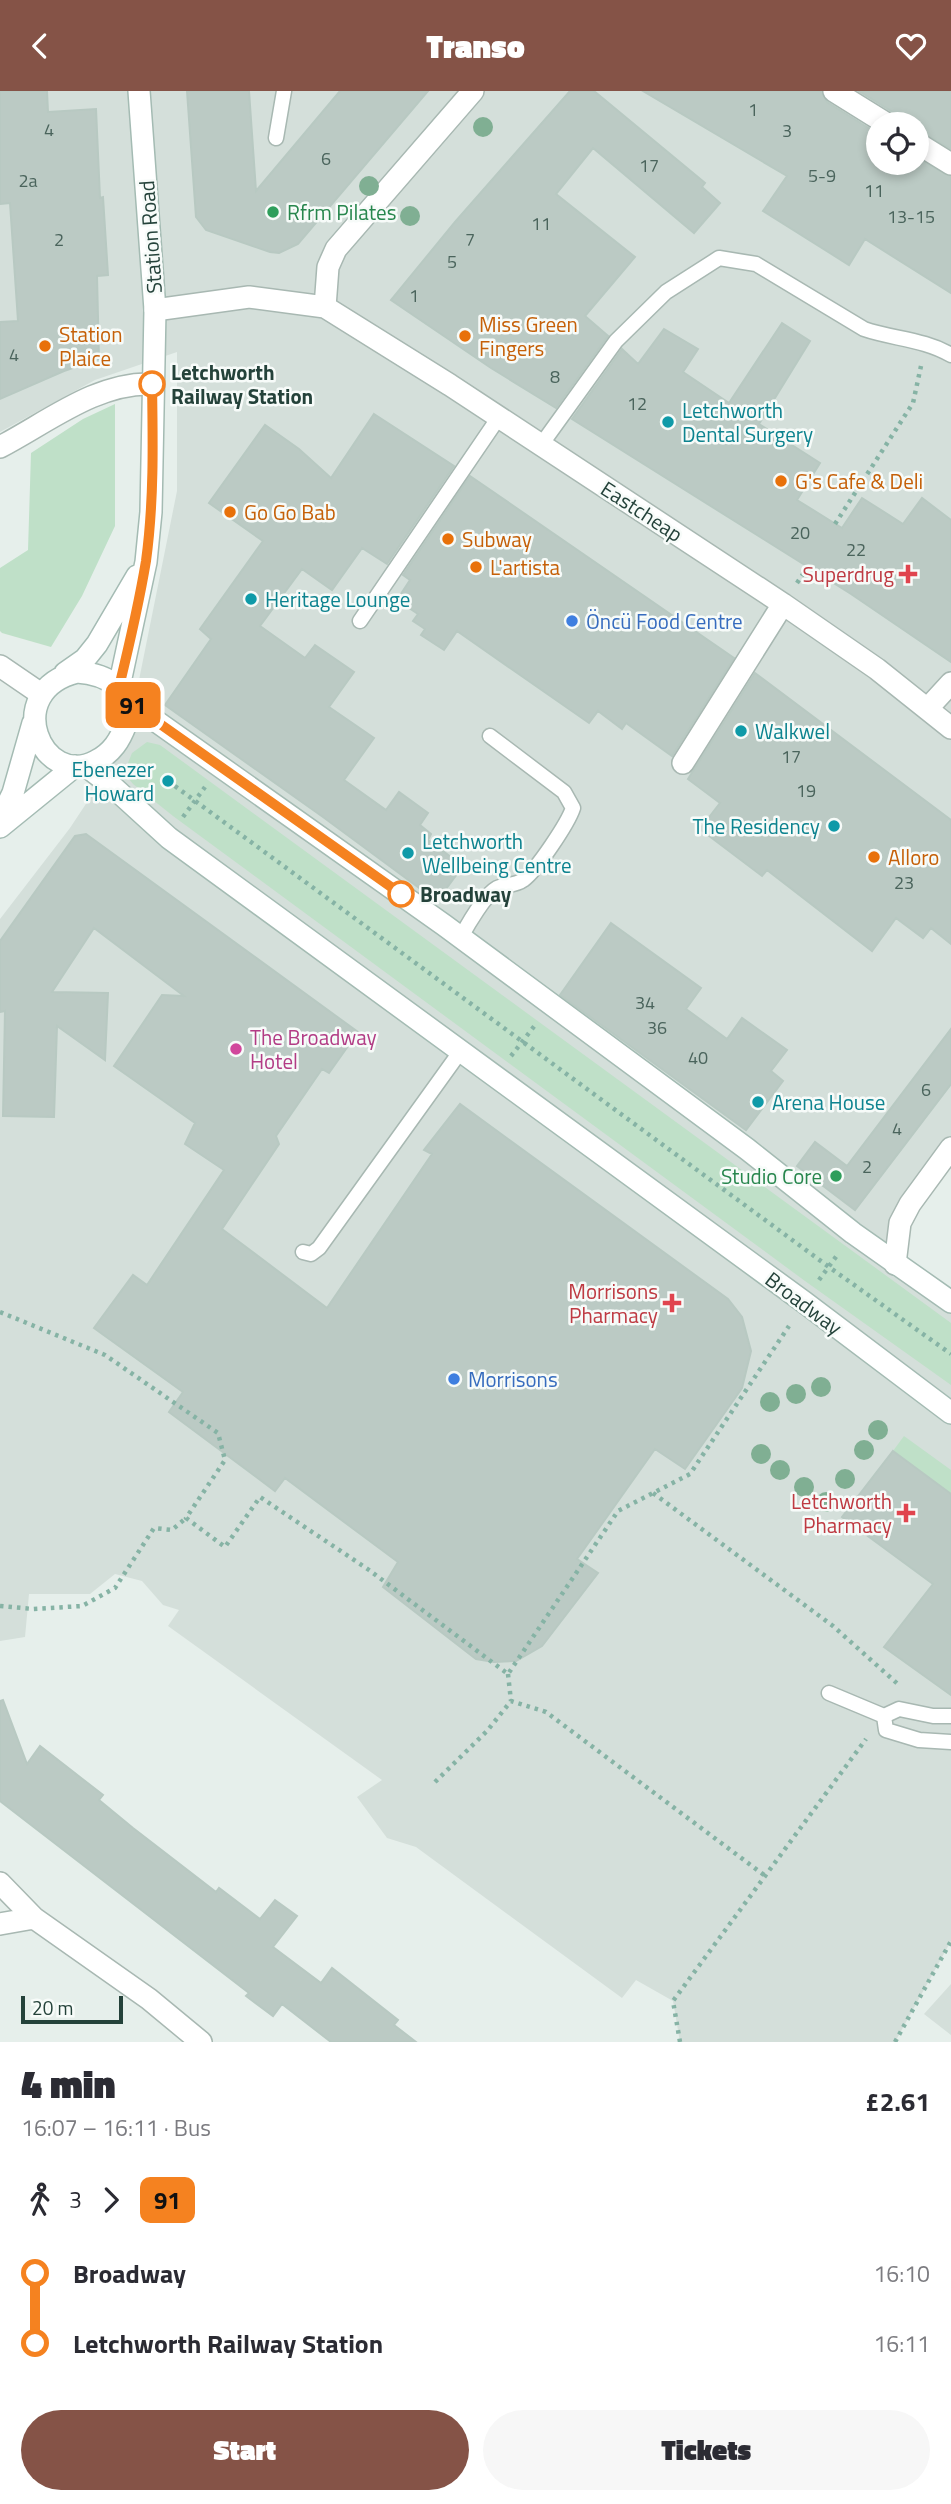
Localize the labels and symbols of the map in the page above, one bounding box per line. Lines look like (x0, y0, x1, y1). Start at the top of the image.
house number: 1 (748, 96, 758, 123)
house number: 4 (44, 116, 54, 143)
house number: 3 (782, 117, 792, 144)
house number: 6 (321, 145, 331, 172)
house number: 17 (639, 152, 659, 179)
house number: 5-9 (808, 162, 836, 189)
house number: 2a (18, 167, 38, 194)
house number: 11 (864, 177, 884, 204)
street label: Station Road (130, 179, 170, 295)
place label: Rfrm Pilates (287, 196, 397, 228)
house number: 13-15 (887, 203, 935, 230)
marker: Rfrm Pilates (265, 204, 281, 220)
house number: 11 (531, 210, 551, 237)
house number: 2 (54, 226, 64, 253)
house number: 7 (465, 226, 475, 253)
house number: 5 (447, 248, 457, 275)
house number: 1 (409, 282, 419, 309)
place label: Miss Green Fingers (479, 308, 578, 364)
place label: Station Plaice (59, 318, 122, 374)
marker: Miss Green Fingers (457, 328, 473, 344)
marker: Station Plaice (37, 338, 53, 354)
house number: 4 (9, 341, 19, 368)
place label: Letchworth Railway Station (171, 356, 313, 412)
house number: 8 (550, 363, 560, 390)
marker: Letchworth Railway Station (139, 371, 165, 397)
house number: 12 (627, 390, 647, 417)
place label: Letchworth Dental Surgery (682, 394, 813, 450)
marker: Letchworth Dental Surgery (660, 414, 676, 430)
place label: G's Cafe & Deli (795, 465, 923, 497)
street label: Eastcheap (595, 473, 689, 549)
marker: G's Cafe & Deli (773, 473, 789, 489)
place label: Go Go Bab (244, 496, 336, 528)
marker: Go Go Bab (222, 504, 238, 520)
house number: 20 (790, 519, 810, 546)
place label: Subway (462, 523, 532, 555)
marker: Subway (440, 531, 456, 547)
house number: 22 (846, 536, 866, 563)
place label: L'artista (490, 551, 560, 583)
place label: Superdrug (802, 558, 894, 590)
marker: L'artista (468, 559, 484, 575)
marker: Superdrug (900, 566, 916, 582)
place label: Heritage Lounge (265, 583, 410, 615)
marker: Heritage Lounge (243, 591, 259, 607)
place label: Öncü Food Centre (586, 605, 743, 637)
marker: Öncü Food Centre (564, 613, 580, 629)
line badge: 91 (102, 682, 164, 728)
place label: Walkwel (755, 715, 830, 747)
marker: Walkwel (733, 723, 749, 739)
house number: 17 (781, 743, 801, 770)
place label: Ebenezer Howard (71, 753, 154, 809)
marker: Ebenezer Howard (160, 773, 176, 789)
house number: 19 (796, 777, 816, 804)
place label: The Residency (692, 810, 820, 842)
marker: The Residency (826, 818, 842, 834)
place label: Letchworth Wellbeing Centre (422, 825, 572, 881)
place label: Alloro (888, 841, 939, 873)
marker: Letchworth Wellbeing Centre (400, 845, 416, 861)
marker: Alloro (866, 849, 882, 865)
house number: 23 (894, 869, 914, 896)
place label: Broadway (420, 878, 512, 910)
marker: Broadway (388, 881, 414, 907)
house number: 34 (635, 989, 655, 1016)
house number: 36 (647, 1014, 667, 1041)
place label: The Broadway Hotel (250, 1021, 377, 1077)
marker: The Broadway Hotel (228, 1041, 244, 1057)
house number: 40 (688, 1044, 708, 1071)
house number: 6 (921, 1076, 931, 1103)
place label: Arena House (772, 1086, 885, 1118)
marker: Arena House (750, 1094, 766, 1110)
house number: 4 (892, 1115, 902, 1142)
house number: 2 (862, 1153, 872, 1180)
place label: Studio Core (721, 1160, 822, 1192)
marker: Studio Core (828, 1168, 844, 1184)
street label: Broadway (759, 1263, 849, 1343)
place label: Morrisons Pharmacy (568, 1275, 658, 1331)
marker: Morrisons Pharmacy (664, 1295, 680, 1311)
place label: Morrisons (468, 1363, 558, 1395)
marker: Morrisons (446, 1371, 462, 1387)
place label: Letchworth Pharmacy (791, 1485, 892, 1541)
marker: Letchworth Pharmacy (898, 1505, 914, 1521)
scale bar (21, 1993, 122, 2025)

